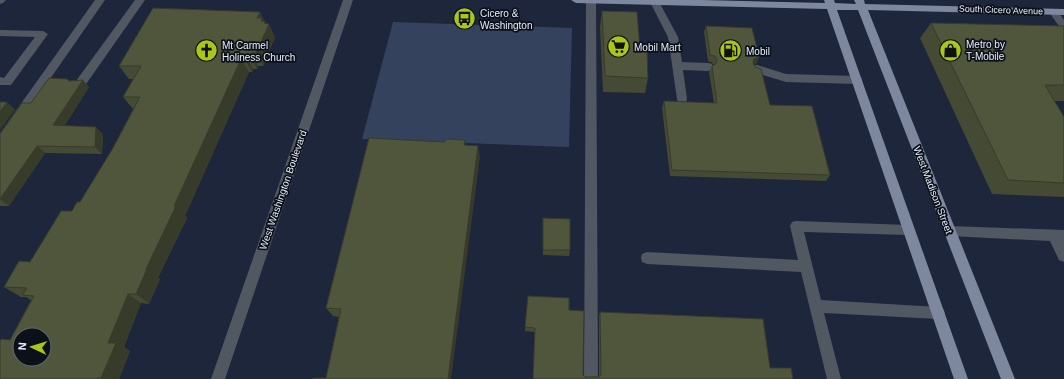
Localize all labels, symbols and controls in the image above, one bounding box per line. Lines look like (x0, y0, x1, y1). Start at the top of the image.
street label: South Cicero Avenue (959, 4, 1043, 16)
bus stop icon: Cicero & Washington (451, 6, 477, 32)
place label: Cicero & Washington (480, 8, 532, 31)
supermarket icon: Mobil Mart (605, 34, 631, 60)
shop icon: Metro by T-Mobile (938, 37, 964, 63)
church icon: Mt Carmel Holiness Church (194, 38, 220, 64)
fuel station icon: Mobil (717, 38, 743, 64)
place label: Metro by T-Mobile (966, 39, 1005, 62)
place label: Mt Carmel Holiness Church (222, 40, 295, 63)
place label: Mobil Mart (634, 42, 681, 53)
place label: Mobil (746, 46, 770, 57)
street label: West Washington Boulevard (257, 129, 309, 251)
street label: West Madison Street (911, 145, 955, 235)
north arrow (12, 327, 52, 367)
text: N (16, 342, 28, 351)

